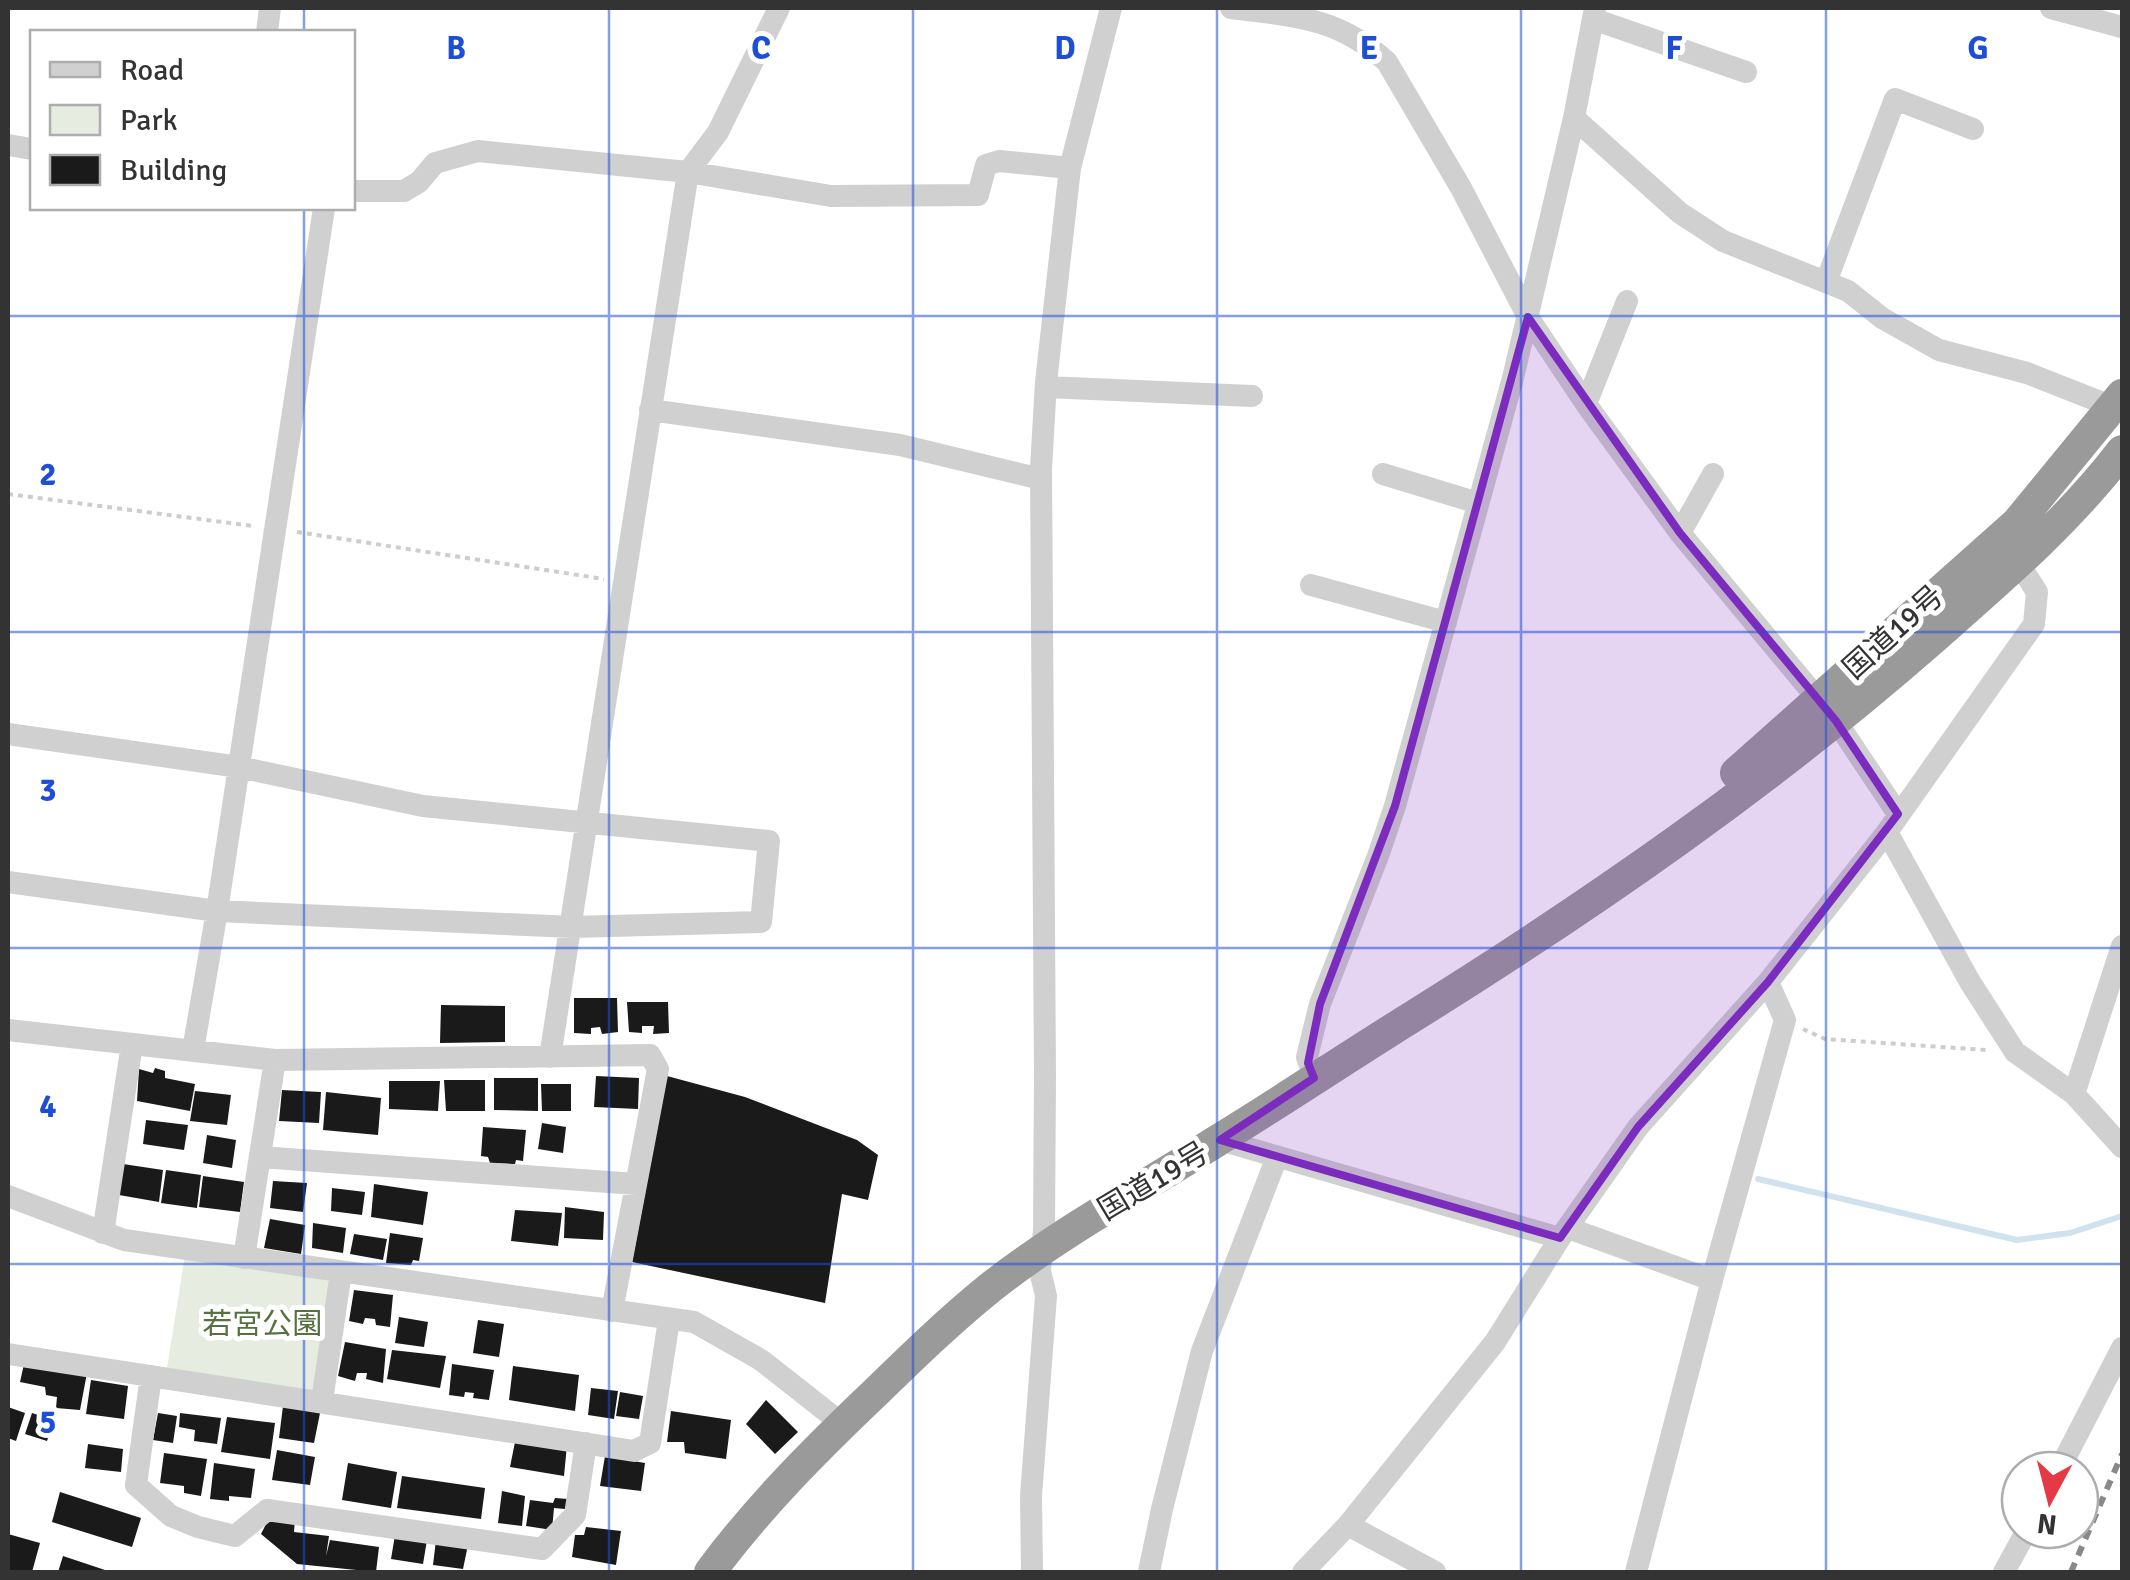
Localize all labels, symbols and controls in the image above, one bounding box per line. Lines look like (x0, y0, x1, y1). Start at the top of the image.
text: B (446, 29, 466, 68)
text: C (751, 29, 771, 68)
text: D (1054, 29, 1076, 68)
text: E (1360, 29, 1378, 68)
text: F (1665, 29, 1683, 68)
text: G (1968, 29, 1988, 68)
legend (30, 30, 355, 210)
text: Road (120, 52, 184, 89)
text: Park (120, 102, 178, 139)
text: Building (120, 152, 227, 189)
text: 2 (39, 455, 57, 494)
street label: 国道19号 (1835, 578, 1951, 687)
text: 3 (39, 771, 57, 810)
text: 4 (39, 1087, 57, 1126)
street label: 国道19号 (1091, 1134, 1215, 1229)
park label: 若宮公園 (202, 1306, 322, 1343)
text: 5 (39, 1403, 57, 1442)
north arrow (2000, 1450, 2100, 1550)
text: N (2035, 1506, 2059, 1542)

